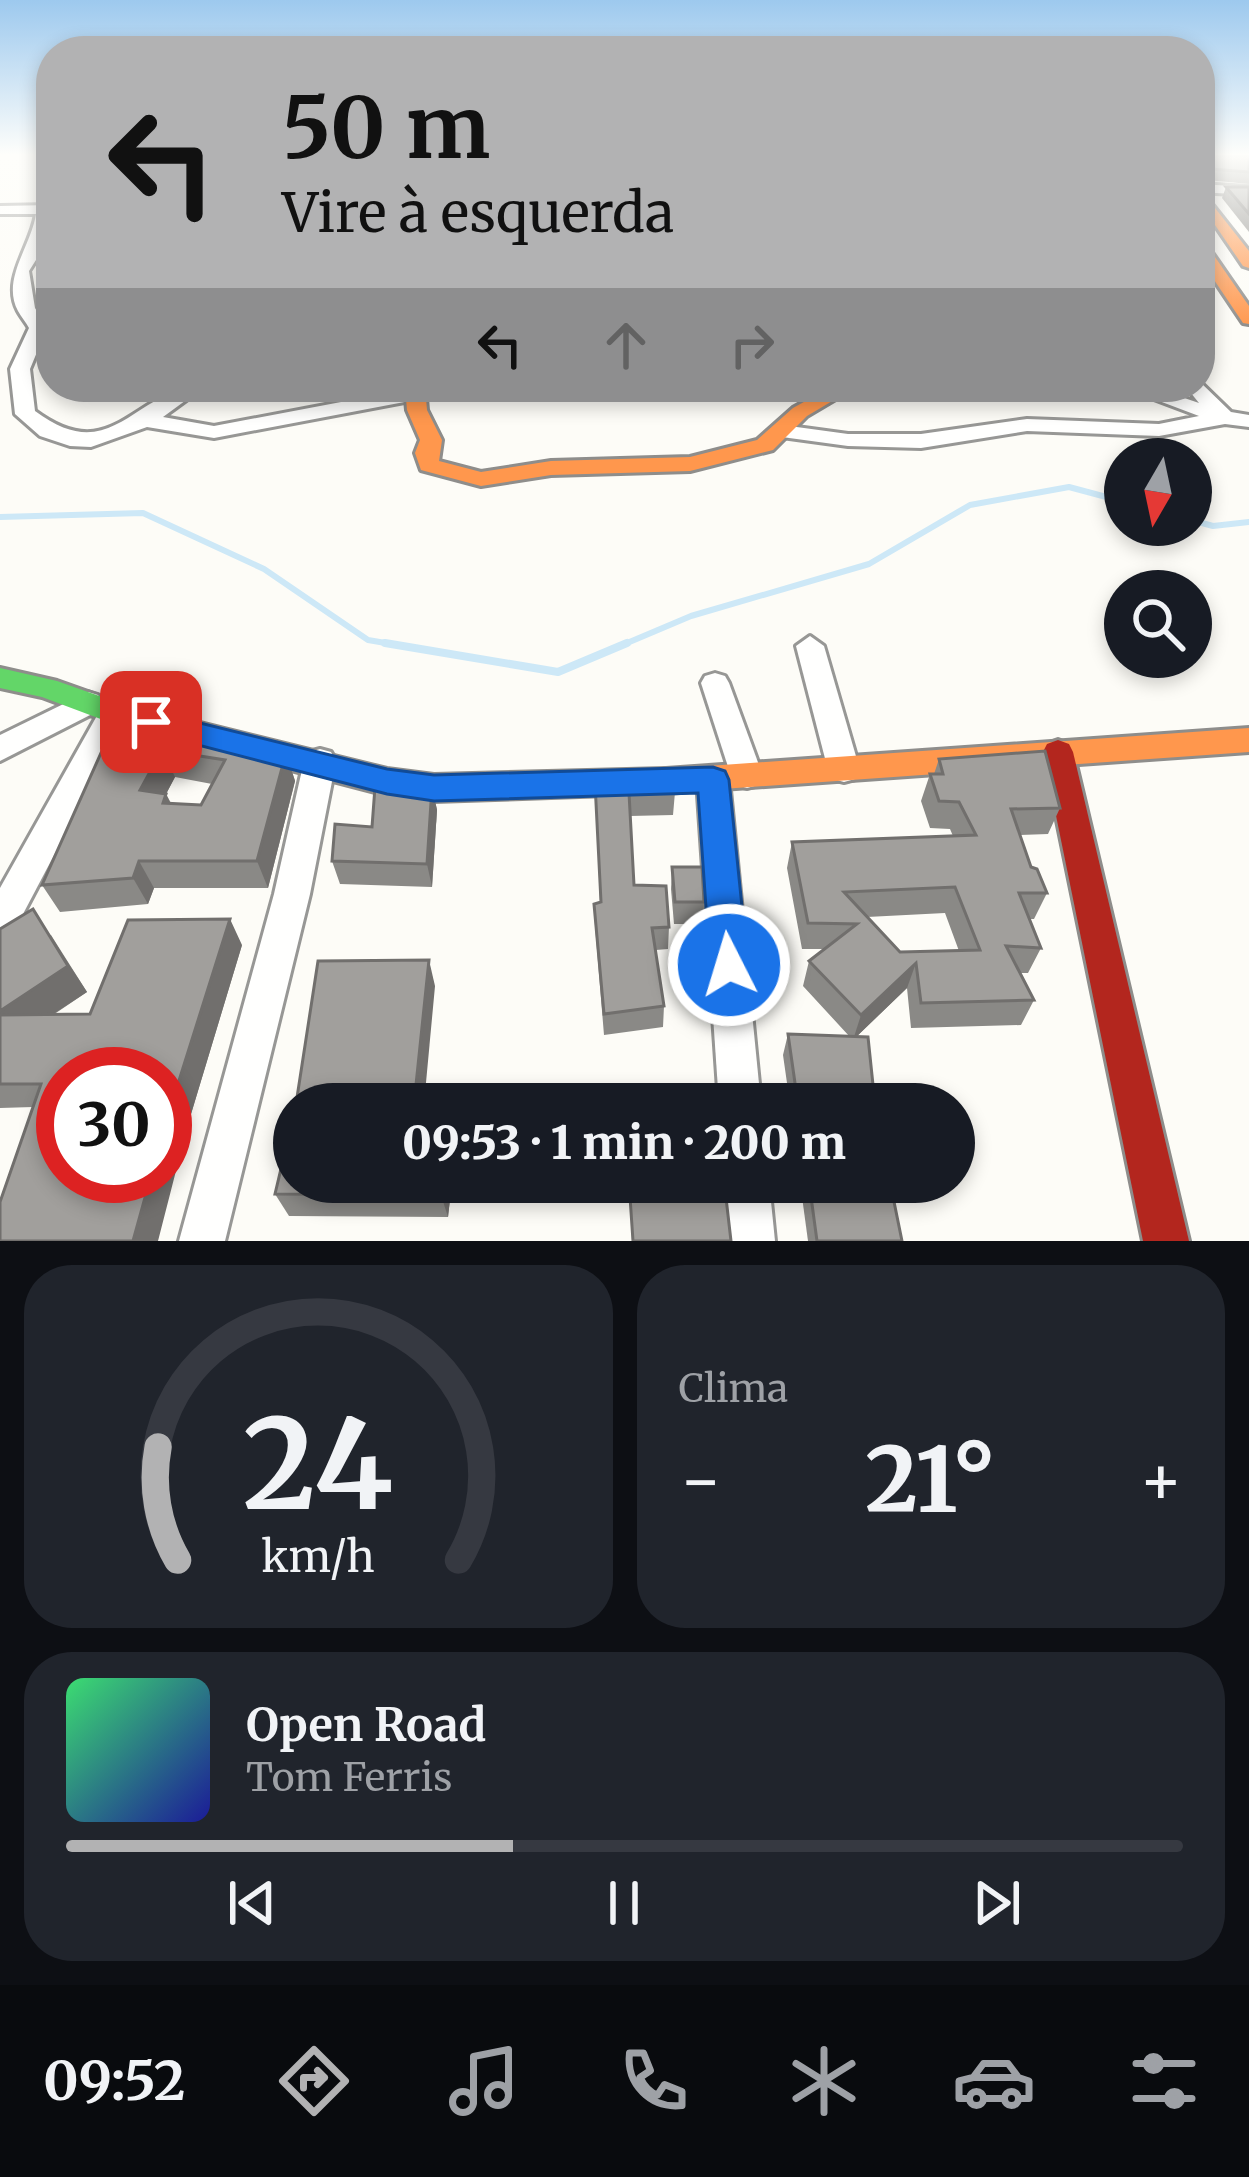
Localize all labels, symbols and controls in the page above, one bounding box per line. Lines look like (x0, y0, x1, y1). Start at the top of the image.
text: 50 m (282, 75, 490, 181)
icon: left (84, 84, 240, 240)
text: Vire à esquerda (282, 179, 674, 247)
icon: left (467, 312, 533, 378)
icon: ahead (593, 312, 659, 378)
icon: right (719, 312, 785, 378)
north arrow (1104, 438, 1212, 546)
map controls (1104, 438, 1212, 678)
button: search (1104, 570, 1212, 678)
pin (100, 671, 202, 773)
icon: arrive (118, 689, 184, 755)
position arrow (666, 902, 792, 1028)
speed limit sign: 30 (36, 1047, 192, 1203)
text: 09:53 · 1 min · 200 m (402, 1115, 846, 1171)
text: Clima (679, 1364, 788, 1413)
text: 24 (243, 1386, 393, 1543)
text: 21° (865, 1423, 996, 1537)
text: − (679, 1439, 723, 1522)
text: + (1139, 1439, 1183, 1522)
text: km/h (261, 1529, 375, 1583)
text: Open Road (246, 1697, 486, 1753)
text: Tom Ferris (246, 1753, 452, 1802)
icon: previous (219, 1870, 285, 1936)
icon: pause (591, 1870, 657, 1936)
icon: next (964, 1870, 1030, 1936)
icon: directions (272, 2039, 356, 2123)
icon: music (442, 2039, 526, 2123)
icon: phone (612, 2039, 696, 2123)
icon: climate (782, 2039, 866, 2123)
icon: car (952, 2039, 1036, 2123)
icon: filters (1122, 2039, 1206, 2123)
text: 09:52 (43, 2047, 186, 2115)

